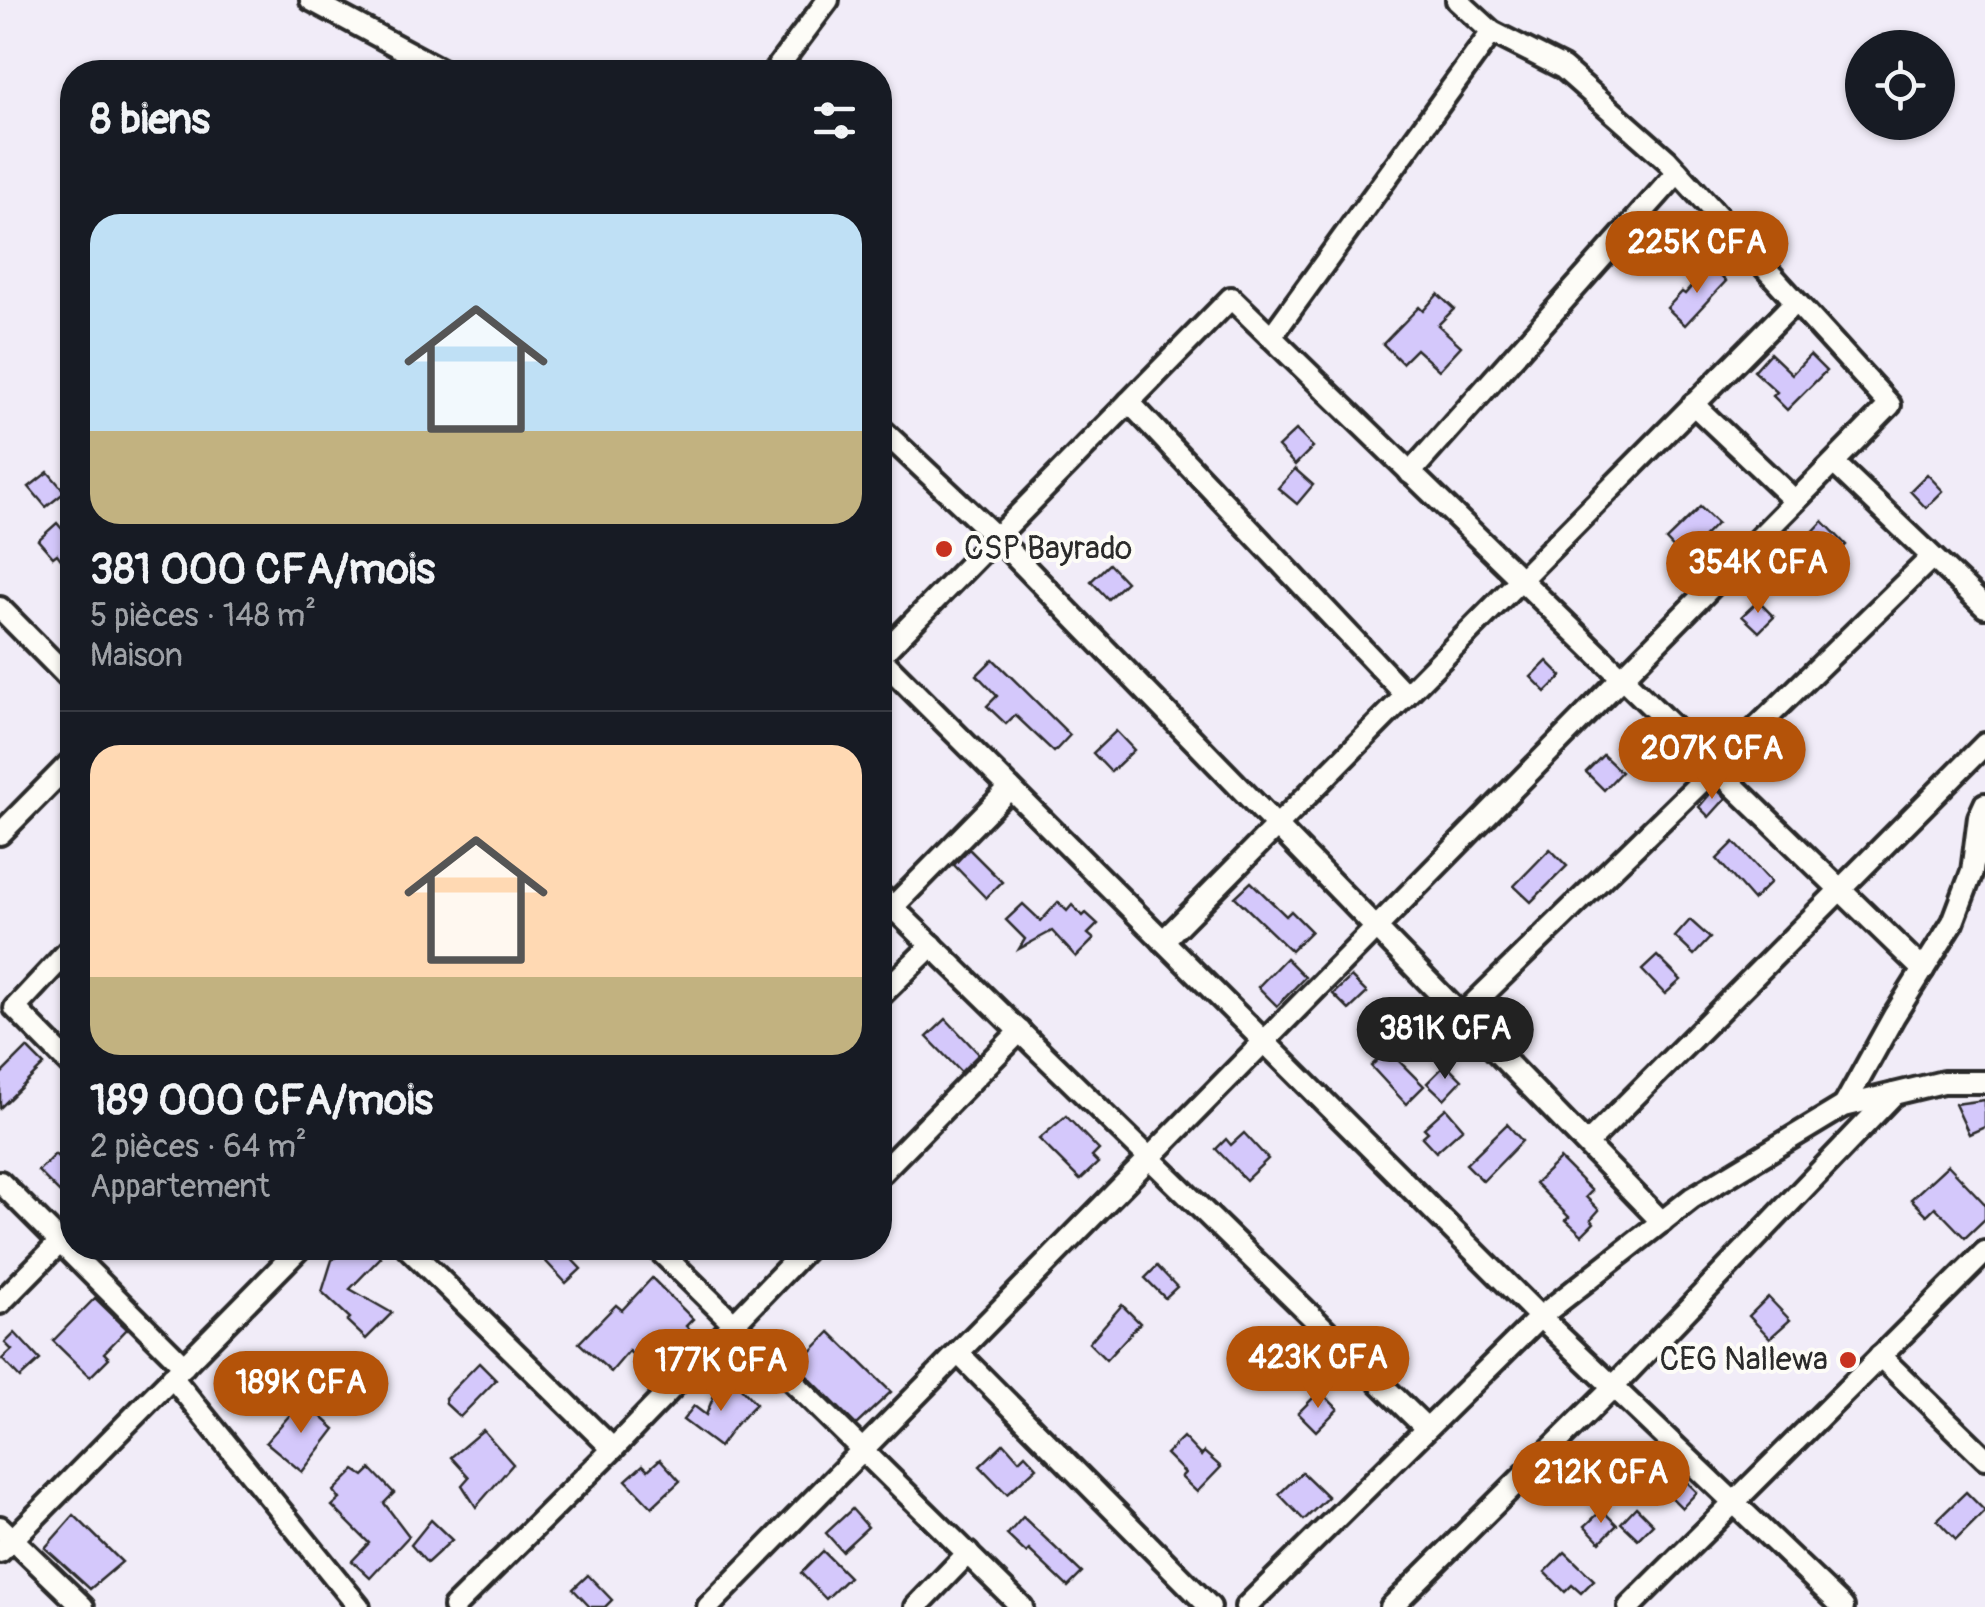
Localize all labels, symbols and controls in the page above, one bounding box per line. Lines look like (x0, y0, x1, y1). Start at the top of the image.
map controls (1845, 30, 1955, 140)
button: locate (1845, 30, 1955, 140)
icon: filters (807, 93, 862, 148)
text: 8 biens (90, 94, 210, 146)
pin: 225K CFA (1594, 211, 1800, 296)
text: 225K CFA (1627, 223, 1767, 263)
icon: home (386, 279, 566, 459)
place label: CSP Bayrado (964, 529, 1132, 569)
pin: 354K CFA (1655, 531, 1861, 616)
marker: CSP Bayrado (933, 538, 955, 560)
text: 354K CFA (1688, 543, 1828, 583)
text: 381 000 CFA/mois (90, 544, 435, 596)
text: 5 pièces · 148 m² (90, 596, 316, 636)
text: Maison (90, 636, 183, 676)
pin: 207K CFA (1609, 717, 1815, 802)
text: 207K CFA (1641, 729, 1783, 769)
icon: home (386, 810, 566, 990)
pin: 381K CFA (1342, 997, 1548, 1082)
text: 381K CFA (1379, 1009, 1511, 1049)
text: 189 000 CFA/mois (90, 1075, 433, 1127)
text: 2 pièces · 64 m² (90, 1127, 307, 1167)
text: Appartement (90, 1167, 270, 1207)
pin: 423K CFA (1215, 1326, 1421, 1411)
pin: 177K CFA (618, 1329, 824, 1414)
text: 423K CFA (1248, 1338, 1388, 1378)
place label: CEG Nallewa (1659, 1340, 1828, 1380)
text: 177K CFA (655, 1341, 787, 1381)
marker: CEG Nallewa (1837, 1349, 1859, 1371)
pin: 189K CFA (198, 1351, 404, 1436)
text: 189K CFA (235, 1363, 367, 1403)
pin: 212K CFA (1498, 1441, 1704, 1526)
text: 212K CFA (1534, 1453, 1668, 1493)

